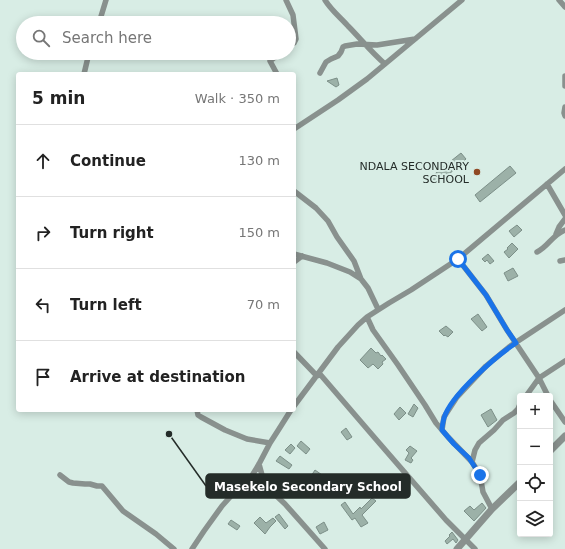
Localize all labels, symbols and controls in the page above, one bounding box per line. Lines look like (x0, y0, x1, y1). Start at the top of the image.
search box (16, 16, 296, 60)
icon: search (30, 27, 52, 49)
text: Search here (62, 29, 152, 47)
text: 5 min (32, 88, 85, 108)
text: Walk · 350 m (195, 91, 280, 106)
icon: ahead (32, 150, 54, 172)
text: Continue (70, 152, 146, 170)
text: 130 m (238, 153, 280, 168)
place label: NDALA SECONDARY SCHOOL (360, 160, 470, 186)
marker: NDALA SECONDARY SCHOOL (472, 167, 482, 177)
icon: right (32, 222, 54, 244)
text: Turn right (70, 224, 154, 242)
text: 150 m (238, 225, 280, 240)
route start (449, 250, 467, 268)
icon: left (32, 294, 54, 316)
text: Turn left (70, 296, 142, 314)
text: 70 m (247, 297, 280, 312)
icon: arrive (32, 366, 54, 388)
text: Arrive at destination (70, 368, 245, 386)
map controls (517, 393, 553, 537)
button: + (517, 393, 553, 429)
button: − (517, 429, 553, 465)
button: locate (517, 465, 553, 501)
route end (471, 466, 489, 484)
callout: Masekelo Secondary School (206, 474, 410, 498)
text: Masekelo Secondary School (214, 480, 402, 494)
button: layers (517, 501, 553, 537)

